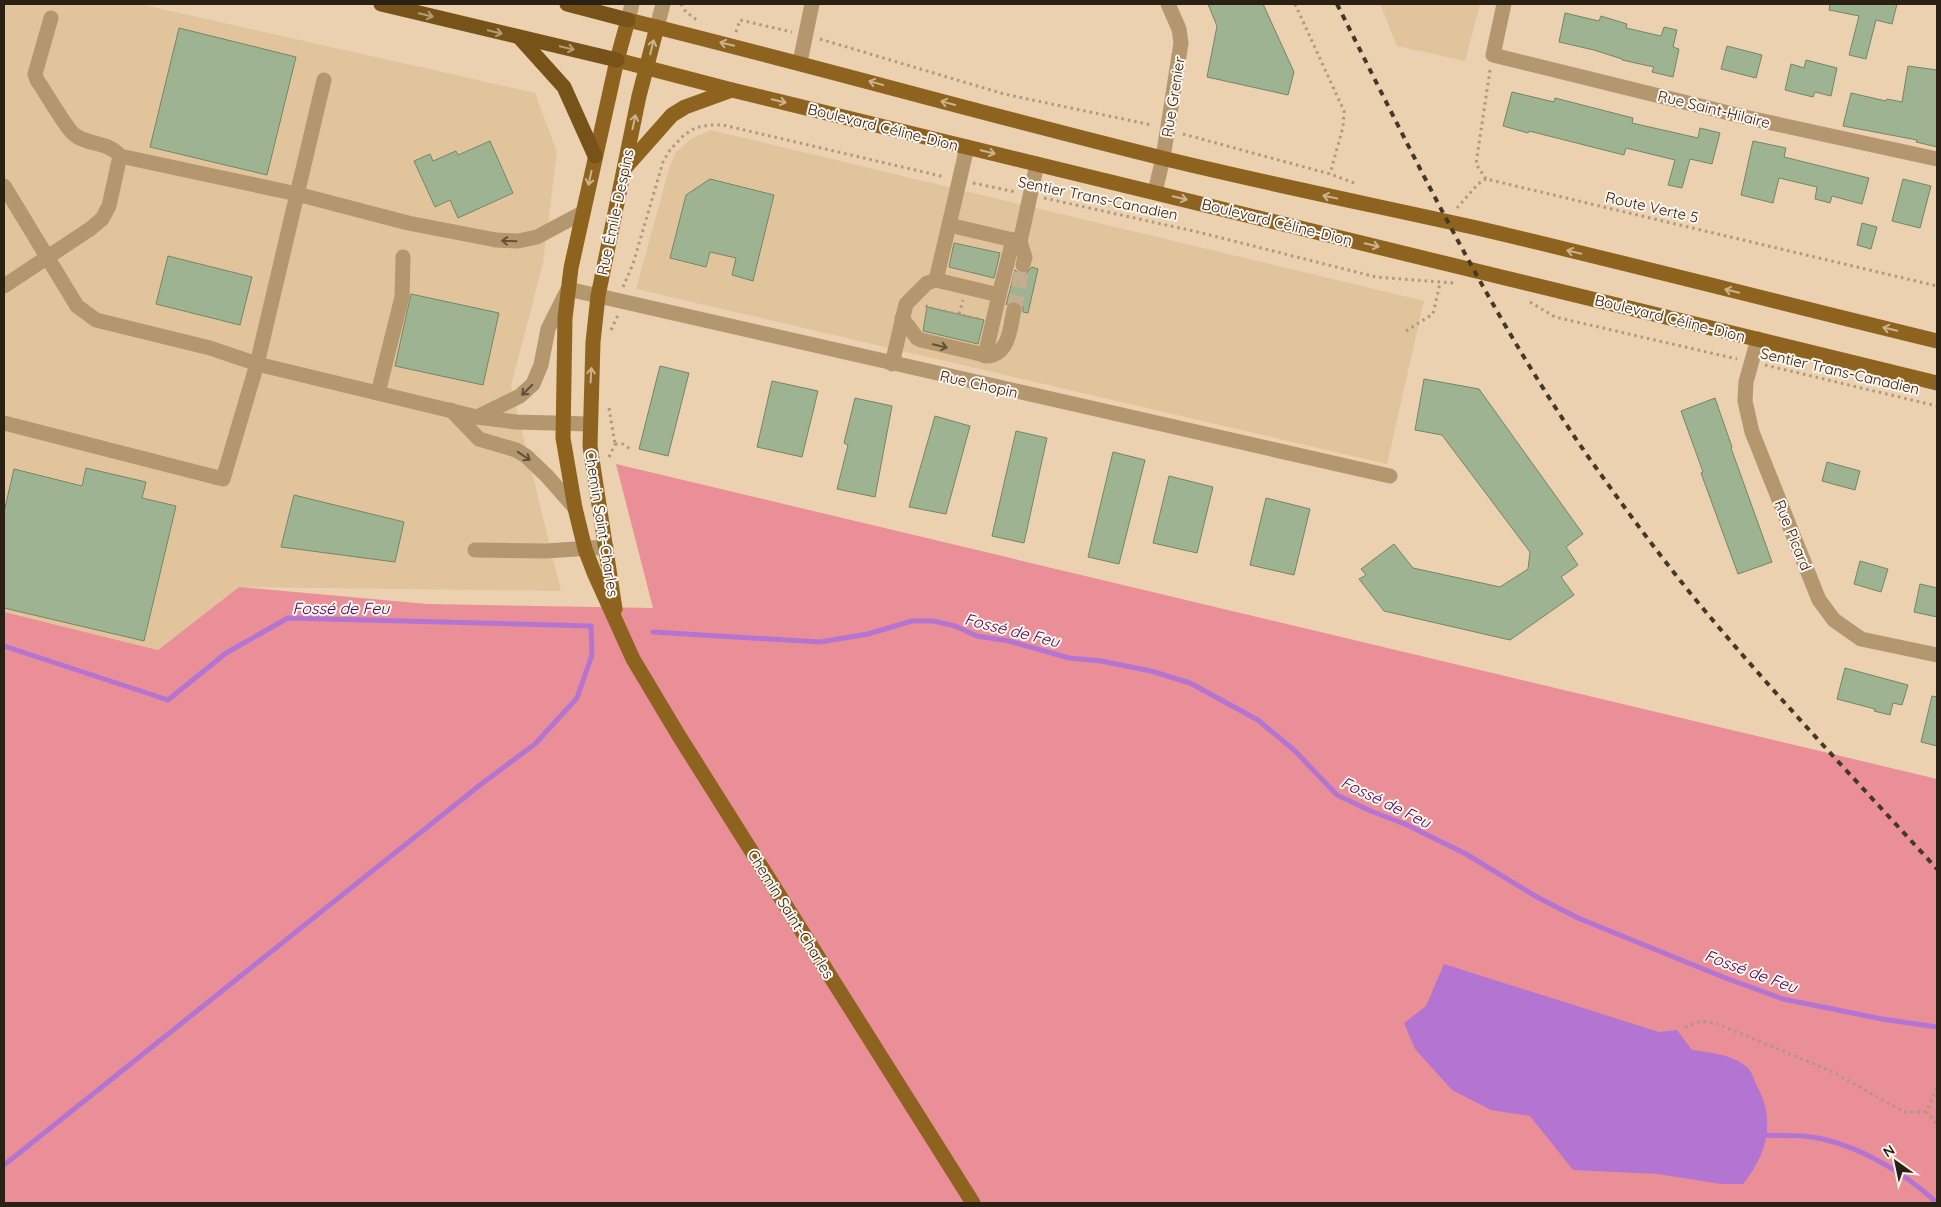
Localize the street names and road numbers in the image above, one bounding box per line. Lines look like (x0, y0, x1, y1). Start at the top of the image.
street label: Rue Grenier (1157, 55, 1189, 139)
street label: Rue Saint-Hilaire (1656, 86, 1772, 132)
street label: Boulevard Céline-Dion (806, 99, 960, 155)
street label: Rue Émile-Despins (592, 147, 638, 277)
street label: Sentier Trans-Canadien (1016, 172, 1180, 224)
street label: Route Verte 5 (1604, 187, 1700, 227)
street label: Boulevard Céline-Dion (1200, 194, 1354, 250)
street label: Boulevard Céline-Dion (1593, 290, 1747, 346)
street label: Sentier Trans-Canadien (1759, 343, 1921, 399)
street label: Rue Chopin (938, 366, 1020, 402)
street label: Chemin Saint-Charles (581, 448, 623, 598)
street label: Rue Picard (1770, 497, 1816, 573)
street label: Chemin Saint-Charles (744, 846, 838, 982)

